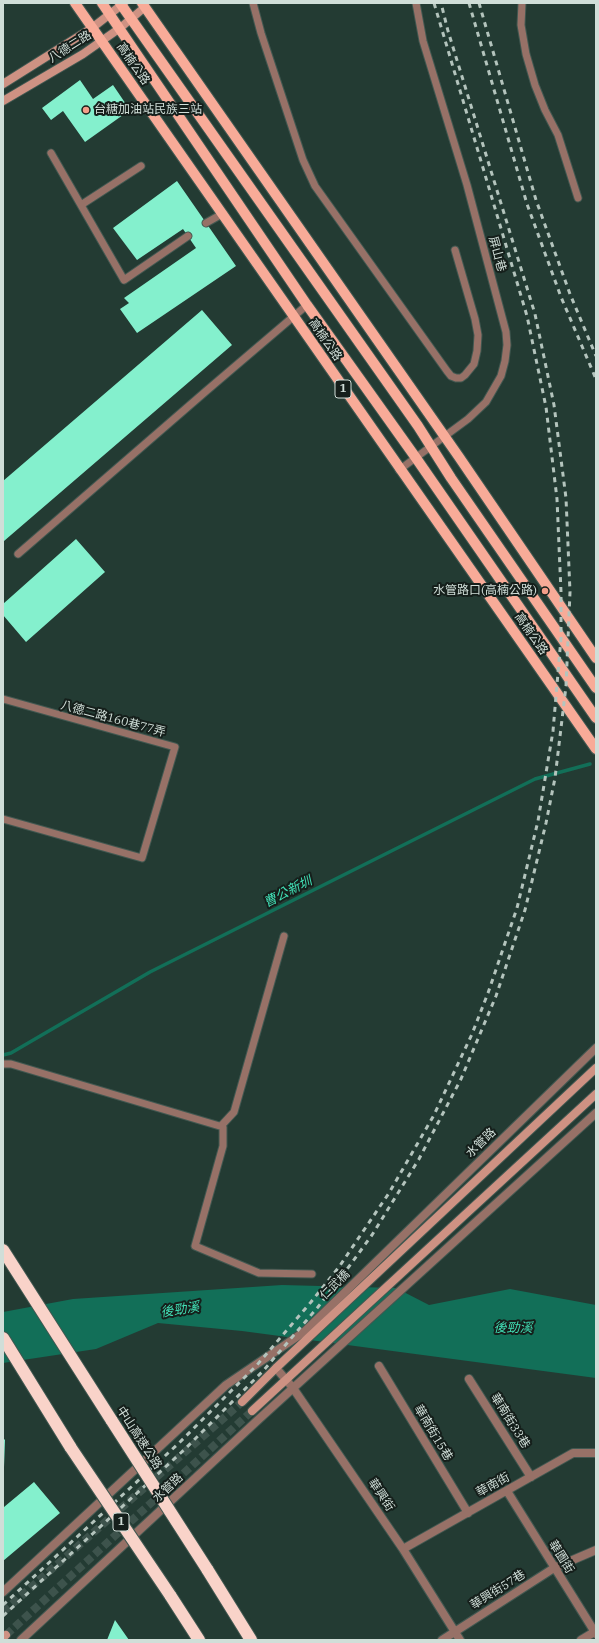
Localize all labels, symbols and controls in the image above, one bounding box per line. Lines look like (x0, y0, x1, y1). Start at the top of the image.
street label: 八德二路 (46, 28, 94, 66)
street label: 高楠公路 (113, 40, 153, 88)
place label: 台糖加油站民族三站 (94, 103, 202, 117)
marker: 台糖加油站民族三站 (81, 105, 91, 115)
street label: 屏山巷 (485, 235, 509, 273)
street label: 高楠公路 (305, 316, 345, 364)
road number: 1 (335, 380, 351, 398)
place label: 水管路口(高楠公路) (433, 584, 537, 598)
marker: 水管路口(高楠公路) (540, 586, 550, 596)
street label: 高楠公路 (511, 610, 551, 658)
street label: 八德二路160巷77弄 (59, 698, 167, 740)
water label: 曹公新圳 (261, 873, 315, 911)
street label: 水管路 (463, 1125, 499, 1161)
street label: 仁武橋 (317, 1267, 353, 1303)
water label: 後勁溪 (160, 1299, 200, 1321)
water label: 後勁溪 (494, 1320, 532, 1336)
street label: 華南街33巷 (487, 1391, 533, 1451)
street label: 華南街15巷 (411, 1403, 455, 1463)
street label: 中山高速公路 (113, 1404, 165, 1472)
street label: 水管路 (150, 1470, 186, 1506)
street label: 華南街 (474, 1470, 512, 1500)
street label: 華興街 (365, 1476, 397, 1514)
road number: 1 (113, 1513, 129, 1531)
street label: 華園街 (545, 1538, 577, 1576)
street label: 華興街57巷 (468, 1567, 528, 1613)

